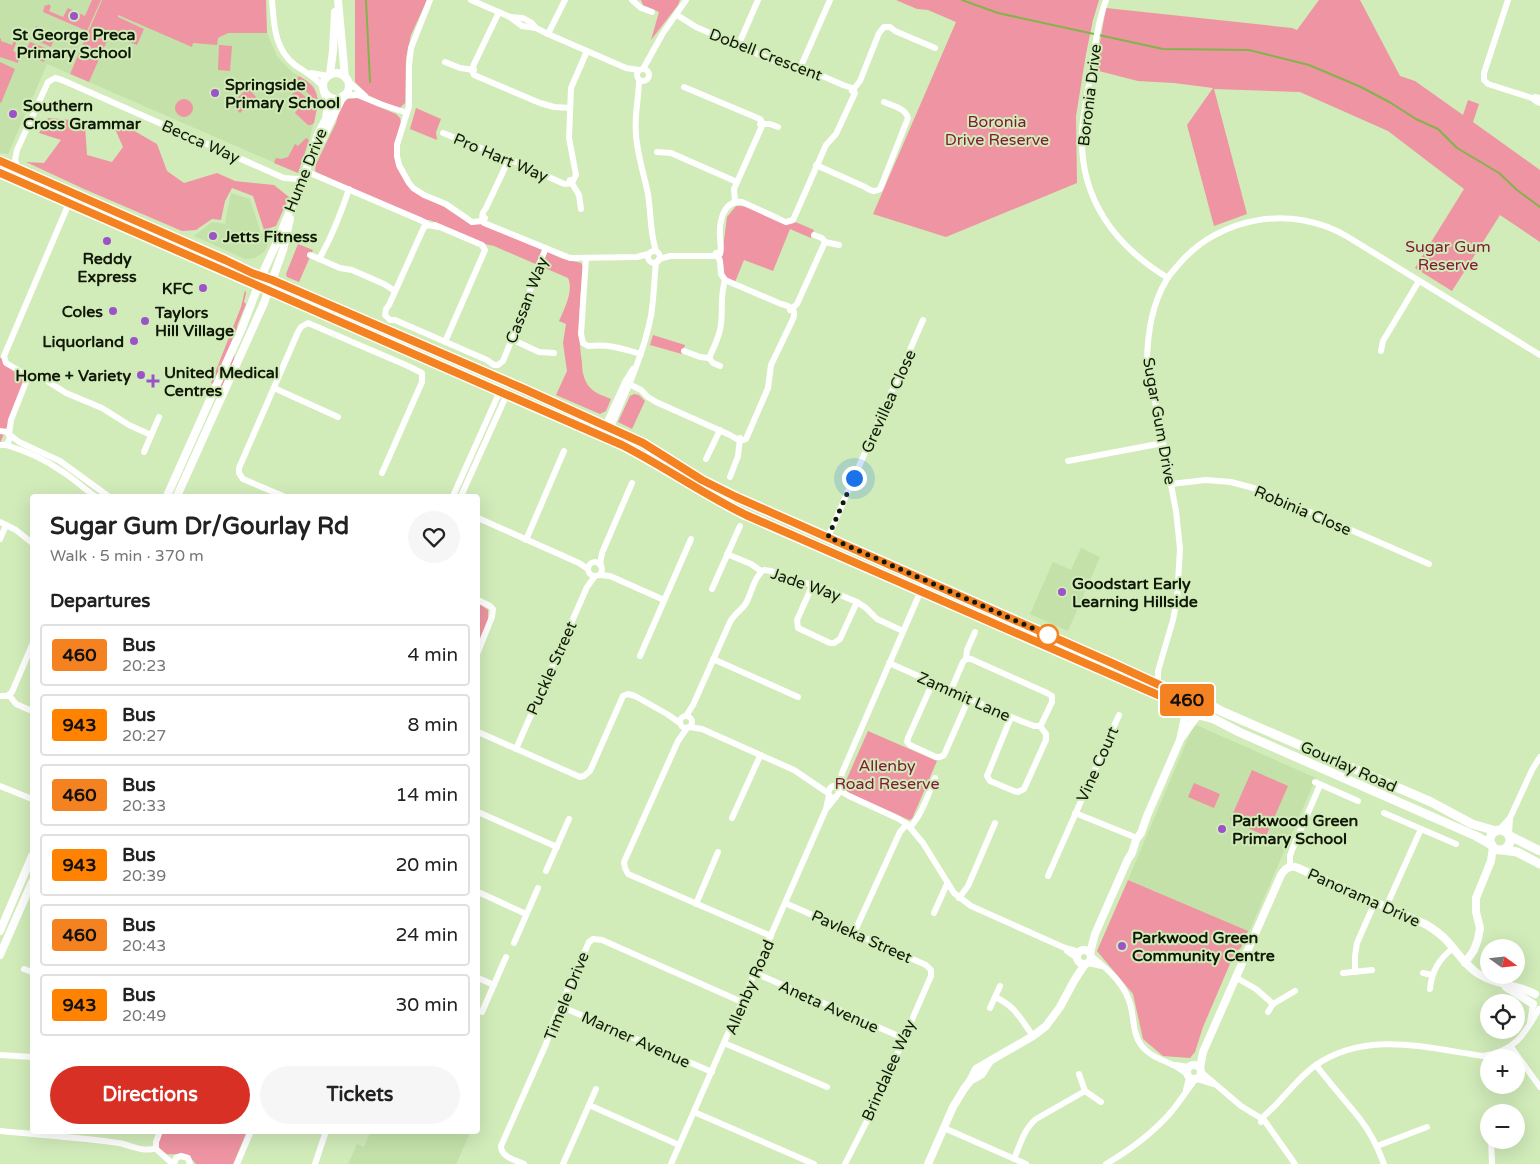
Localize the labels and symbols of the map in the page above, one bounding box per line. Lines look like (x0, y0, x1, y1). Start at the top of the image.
marker: St George Preca Primary School (68, 10, 80, 22)
street label: Dobell Crescent (706, 24, 825, 86)
place label: St George Preca Primary School (13, 25, 135, 63)
street label: Boronia Drive (1074, 43, 1106, 147)
place label: Springside Primary School (225, 75, 340, 113)
marker: Springside Primary School (209, 87, 221, 99)
place label: Southern Cross Grammar (23, 96, 142, 134)
marker: Southern Cross Grammar (7, 108, 19, 120)
park label: Boronia Drive Reserve (945, 112, 1049, 150)
street label: Becca Way (159, 116, 243, 168)
street label: Hume Drive (280, 125, 332, 215)
street label: Pro Hart Way (450, 129, 551, 187)
place label: Jetts Fitness (222, 227, 318, 247)
marker: Jetts Fitness (207, 230, 219, 242)
marker: Reddy Express (101, 235, 113, 247)
park label: Sugar Gum Reserve (1405, 237, 1491, 275)
place label: Reddy Express (77, 249, 137, 287)
street label: Cassan Way (501, 254, 553, 347)
place label: KFC (162, 279, 193, 299)
marker: KFC (197, 282, 209, 294)
place label: Coles (62, 302, 103, 322)
place label: Taylors Hill Village (154, 303, 234, 341)
marker: Coles (107, 305, 119, 317)
marker: Taylors Hill Village (139, 315, 151, 327)
place label: Liquorland (42, 332, 124, 352)
marker: Liquorland (128, 335, 140, 347)
street label: Grevillea Close (857, 347, 921, 456)
street label: Sugar Gum Drive (1138, 356, 1180, 486)
place label: United Medical Centres (164, 363, 279, 401)
place label: Home + Variety (15, 366, 131, 386)
marker: Home + Variety (135, 369, 147, 381)
marker: United Medical Centres (146, 374, 160, 388)
your location (842, 466, 867, 491)
street label: Robinia Close (1251, 481, 1354, 540)
street label: Jade Way (768, 564, 844, 606)
place label: Goodstart Early Learning Hillside (1072, 574, 1198, 612)
marker: Goodstart Early Learning Hillside (1056, 586, 1068, 598)
street label: Puckle Street (522, 618, 582, 718)
unlabelled marker (1037, 624, 1059, 646)
street label: Zammit Lane (914, 667, 1013, 726)
line badge: 460 (1158, 684, 1216, 716)
street label: Vine Court (1072, 724, 1123, 805)
street label: Gourlay Road (1297, 737, 1400, 797)
park label: Allenby Road Reserve (834, 756, 940, 794)
place label: Parkwood Green Primary School (1232, 811, 1358, 849)
marker: Parkwood Green Primary School (1216, 823, 1228, 835)
street label: Panorama Drive (1304, 864, 1423, 932)
street label: Pavleka Street (808, 906, 915, 968)
place label: Parkwood Green Community Centre (1132, 928, 1275, 966)
street label: Allenby Road (721, 937, 779, 1038)
north arrow (1480, 939, 1525, 984)
marker: Parkwood Green Community Centre (1116, 940, 1128, 952)
street label: Timele Drive (540, 949, 594, 1044)
street label: Aneta Avenue (776, 976, 882, 1038)
street label: Marner Avenue (578, 1007, 693, 1073)
street label: Brindalee Way (858, 1016, 920, 1124)

